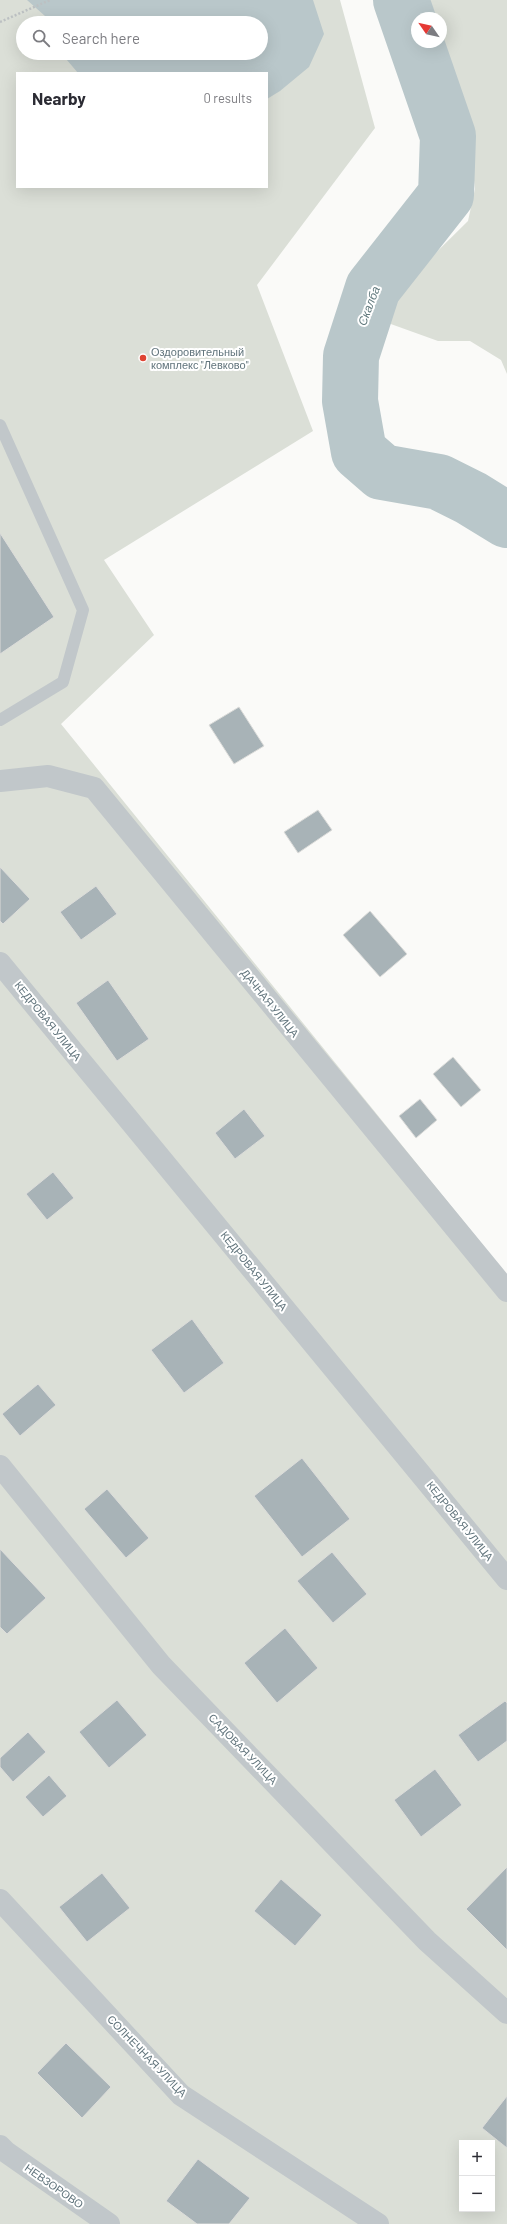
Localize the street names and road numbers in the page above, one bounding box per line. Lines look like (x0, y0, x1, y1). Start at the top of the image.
street label: ДАЧНАЯ УЛИЦА (239, 966, 302, 1040)
street label: КЕДРОВАЯ УЛИЦА (12, 978, 85, 1064)
street label: КЕДРОВАЯ УЛИЦА (218, 1228, 291, 1314)
street label: КЕДРОВАЯ УЛИЦА (424, 1478, 497, 1564)
street label: САДОВАЯ УЛИЦА (206, 1711, 281, 1787)
street label: СОЛНЕЧНАЯ УЛИЦА (105, 2012, 190, 2100)
street label: НЕВЗОРОВО (22, 2161, 86, 2211)

